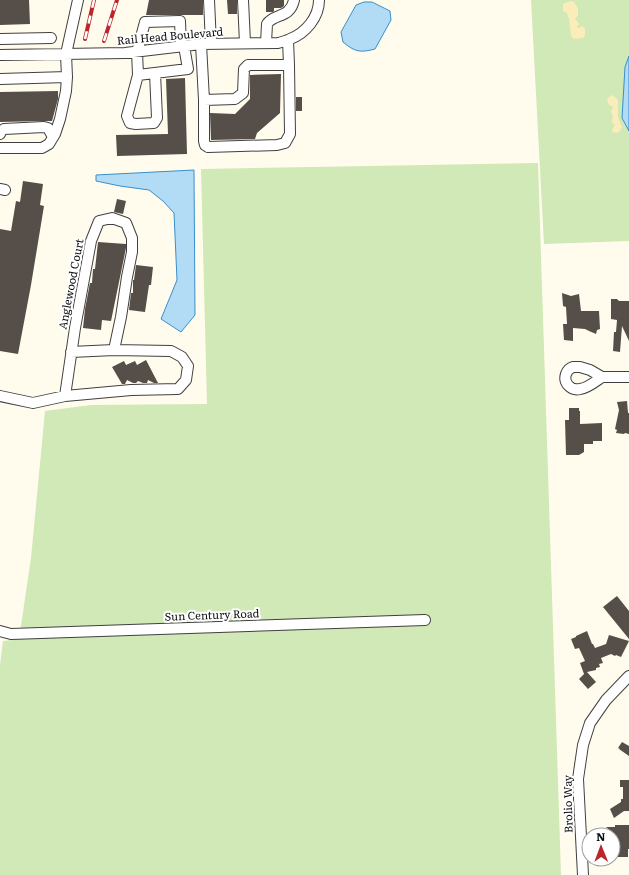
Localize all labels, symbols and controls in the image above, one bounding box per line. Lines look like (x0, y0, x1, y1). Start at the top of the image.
street label: Rail Head Boulevard (116, 22, 224, 48)
street label: Anglewood Court (53, 237, 87, 331)
street label: Sun Century Road (164, 604, 260, 624)
street label: Brolio Way (558, 774, 576, 833)
north arrow (581, 827, 621, 867)
text: N (596, 828, 606, 844)

